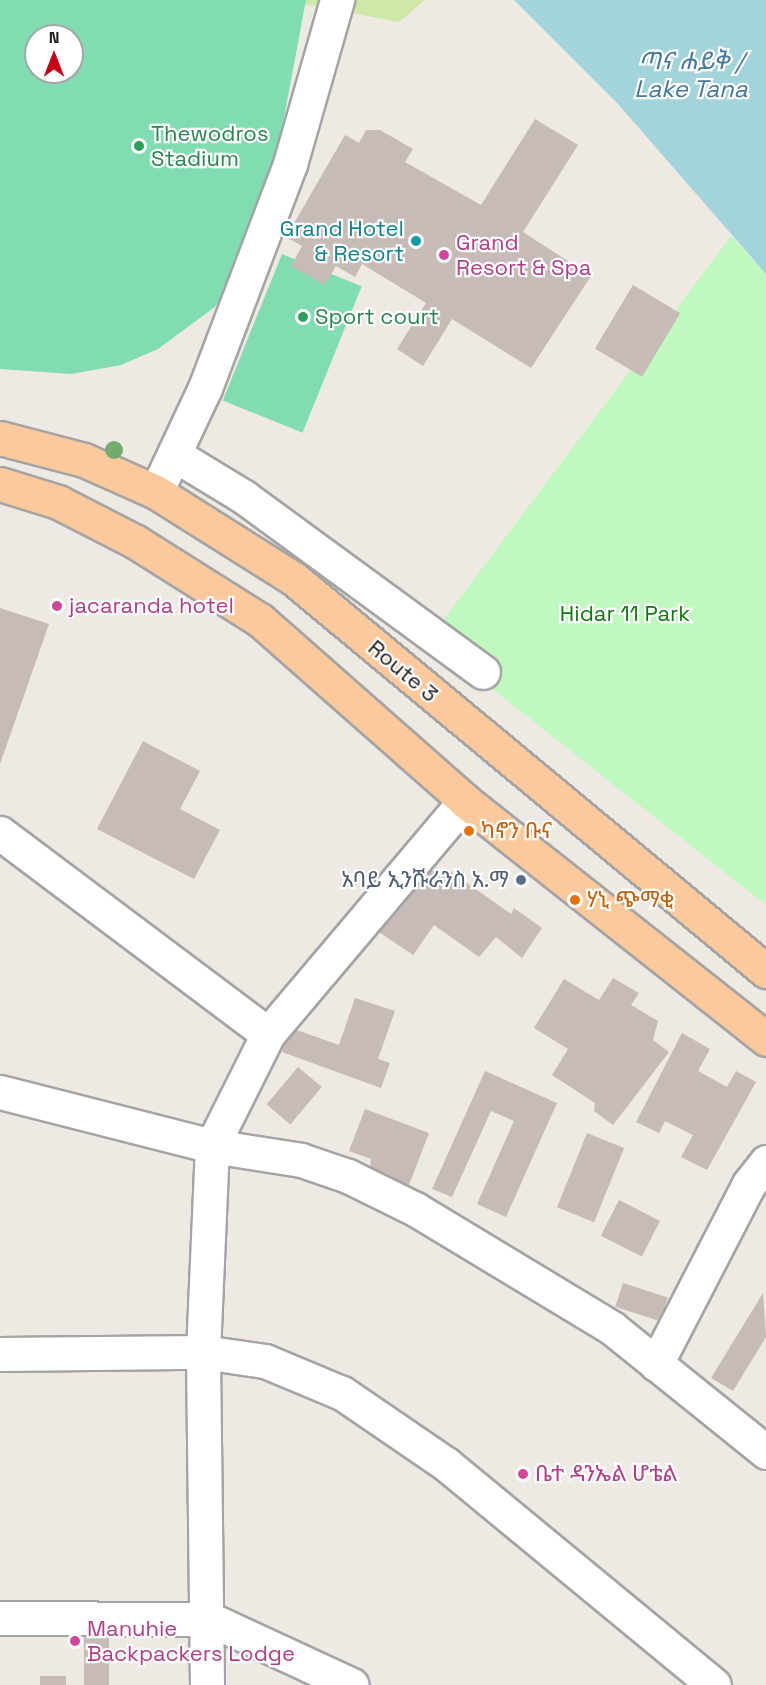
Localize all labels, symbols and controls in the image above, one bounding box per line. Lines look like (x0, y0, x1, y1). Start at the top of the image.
north arrow (24, 24, 84, 84)
text: N (49, 27, 59, 48)
water label: ጣና ሐይቅ / Lake Tana (634, 47, 748, 103)
place label: Thewodros Stadium (151, 120, 268, 172)
marker: Thewodros Stadium (132, 139, 146, 153)
place label: Grand Hotel & Resort (280, 215, 404, 266)
place label: Grand Resort & Spa (456, 229, 591, 280)
marker: Grand Hotel & Resort (409, 234, 423, 248)
marker: Grand Resort & Spa (437, 248, 451, 262)
place label: Sport court (315, 304, 439, 330)
marker: Sport court (296, 310, 310, 324)
place label: jacaranda hotel (69, 593, 234, 619)
marker: jacaranda hotel (50, 599, 64, 613)
park label: Hidar 11 Park (560, 601, 690, 627)
street label: Route 3 (363, 634, 443, 708)
place label: ካኖን ቡና (481, 818, 552, 844)
marker: ካኖን ቡና (462, 824, 476, 838)
place label: አባይ ኢንሹራንስ አ.ማ (341, 867, 509, 893)
marker: አባይ ኢንሹራንስ አ.ማ (514, 873, 528, 887)
place label: ሃኒ ጭማቂ (587, 887, 674, 913)
marker: ሃኒ ጭማቂ (568, 893, 582, 907)
place label: ቤተ ዳንኤል ሆቴል (535, 1461, 677, 1487)
marker: ቤተ ዳንኤል ሆቴል (516, 1467, 530, 1481)
place label: Manuhie Backpackers Lodge (87, 1615, 295, 1666)
marker: Manuhie Backpackers Lodge (68, 1634, 82, 1648)

